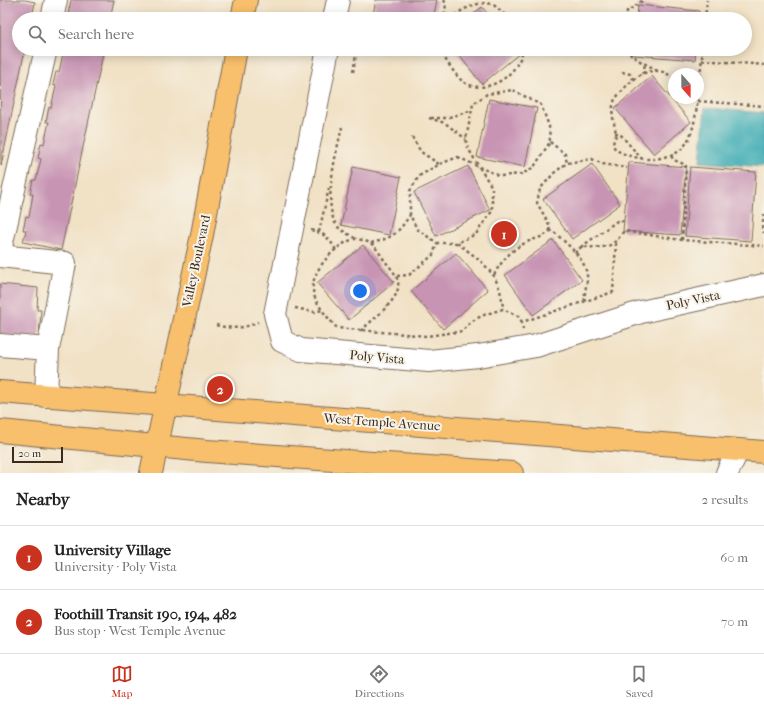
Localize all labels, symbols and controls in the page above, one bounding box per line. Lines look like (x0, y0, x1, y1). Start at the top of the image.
search box (12, 12, 752, 56)
icon: search (26, 23, 48, 45)
text: Search here (58, 25, 134, 43)
north arrow (668, 68, 704, 104)
street label: Valley Boulevard (179, 213, 213, 309)
pin: 1 (491, 219, 517, 249)
your location (350, 281, 370, 301)
street label: Poly Vista (665, 287, 722, 313)
street label: Poly Vista (349, 347, 406, 367)
pin: 2 (207, 374, 233, 404)
street label: West Temple Avenue (322, 410, 441, 434)
scale bar (12, 445, 63, 464)
text: 20 m (18, 447, 41, 460)
text: Nearby (16, 489, 70, 509)
text: 2 results (702, 492, 748, 507)
text: University Village (54, 541, 171, 559)
text: 1 (27, 550, 31, 565)
text: 60 m (720, 550, 748, 565)
text: University · Poly Vista (54, 559, 177, 574)
text: Foothill Transit 190, 194, 482 (54, 605, 237, 623)
text: 2 (26, 614, 32, 629)
text: 70 m (721, 614, 748, 629)
text: Bus stop · West Temple Avenue (54, 623, 226, 638)
tab: Map (111, 663, 133, 700)
tab: Directions (355, 663, 404, 700)
tab: Saved (626, 663, 653, 700)

